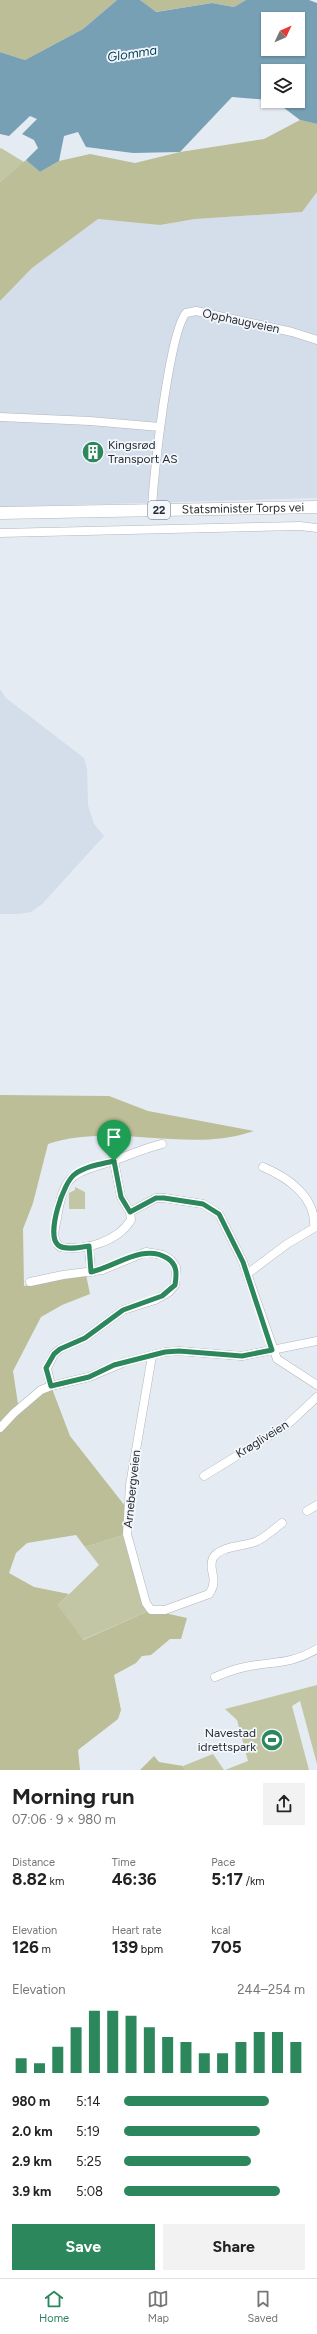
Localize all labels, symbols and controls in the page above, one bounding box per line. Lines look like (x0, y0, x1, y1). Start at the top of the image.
north arrow (261, 12, 305, 56)
map controls (261, 12, 305, 108)
water label: Glomma (106, 42, 158, 65)
button: layers (261, 64, 305, 108)
street label: Opphaugveien (201, 306, 281, 336)
place label: Kingsrød Transport AS (108, 438, 178, 466)
building icon: Kingsrød Transport AS (80, 439, 106, 465)
street label: Statsminister Torps vei (182, 500, 304, 517)
road number: 22 (148, 501, 170, 519)
pin (97, 1120, 131, 1161)
icon: arrive (103, 1126, 125, 1148)
street label: Krøgliveien (233, 1417, 291, 1461)
street label: Arnebergveien (121, 1449, 143, 1529)
place label: Navestad idrettspark (198, 1726, 256, 1754)
sports icon: Navestad idrettspark (259, 1727, 285, 1753)
text: Morning run (12, 1783, 135, 1810)
button: share (263, 1783, 305, 1825)
text: 07:06 · 9 × 980 m (12, 1812, 116, 1827)
text: Distance (12, 1856, 55, 1869)
text: Time (112, 1856, 136, 1869)
text: Pace (211, 1856, 235, 1869)
text: 8.82 (12, 1869, 47, 1889)
text: 46:36 (112, 1869, 157, 1889)
text: 5:17 (211, 1869, 243, 1889)
text: km (47, 1875, 64, 1888)
text: /km (243, 1875, 265, 1888)
text: Elevation (12, 1924, 57, 1937)
text: Heart rate (112, 1924, 162, 1937)
text: kcal (211, 1924, 231, 1937)
text: 126 (12, 1937, 39, 1957)
text: 139 (112, 1937, 138, 1957)
text: 705 (211, 1937, 242, 1957)
text: m (39, 1943, 51, 1956)
text: bpm (138, 1943, 163, 1956)
text: Elevation (12, 1982, 65, 1997)
text: 244–254 m (237, 1982, 305, 1997)
text: 980 m (12, 2094, 50, 2109)
text: 5:14 (76, 2094, 100, 2109)
text: 2.0 km (12, 2124, 53, 2139)
text: 5:19 (76, 2124, 100, 2139)
text: 2.9 km (12, 2154, 52, 2169)
text: 5:25 (76, 2154, 102, 2169)
text: 3.9 km (12, 2184, 51, 2199)
text: 5:08 (76, 2184, 103, 2199)
button: Save (12, 2224, 155, 2270)
button: Share (163, 2224, 305, 2270)
tab: Home (39, 2288, 69, 2325)
tab: Map (147, 2288, 169, 2325)
tab: Saved (248, 2288, 278, 2325)

